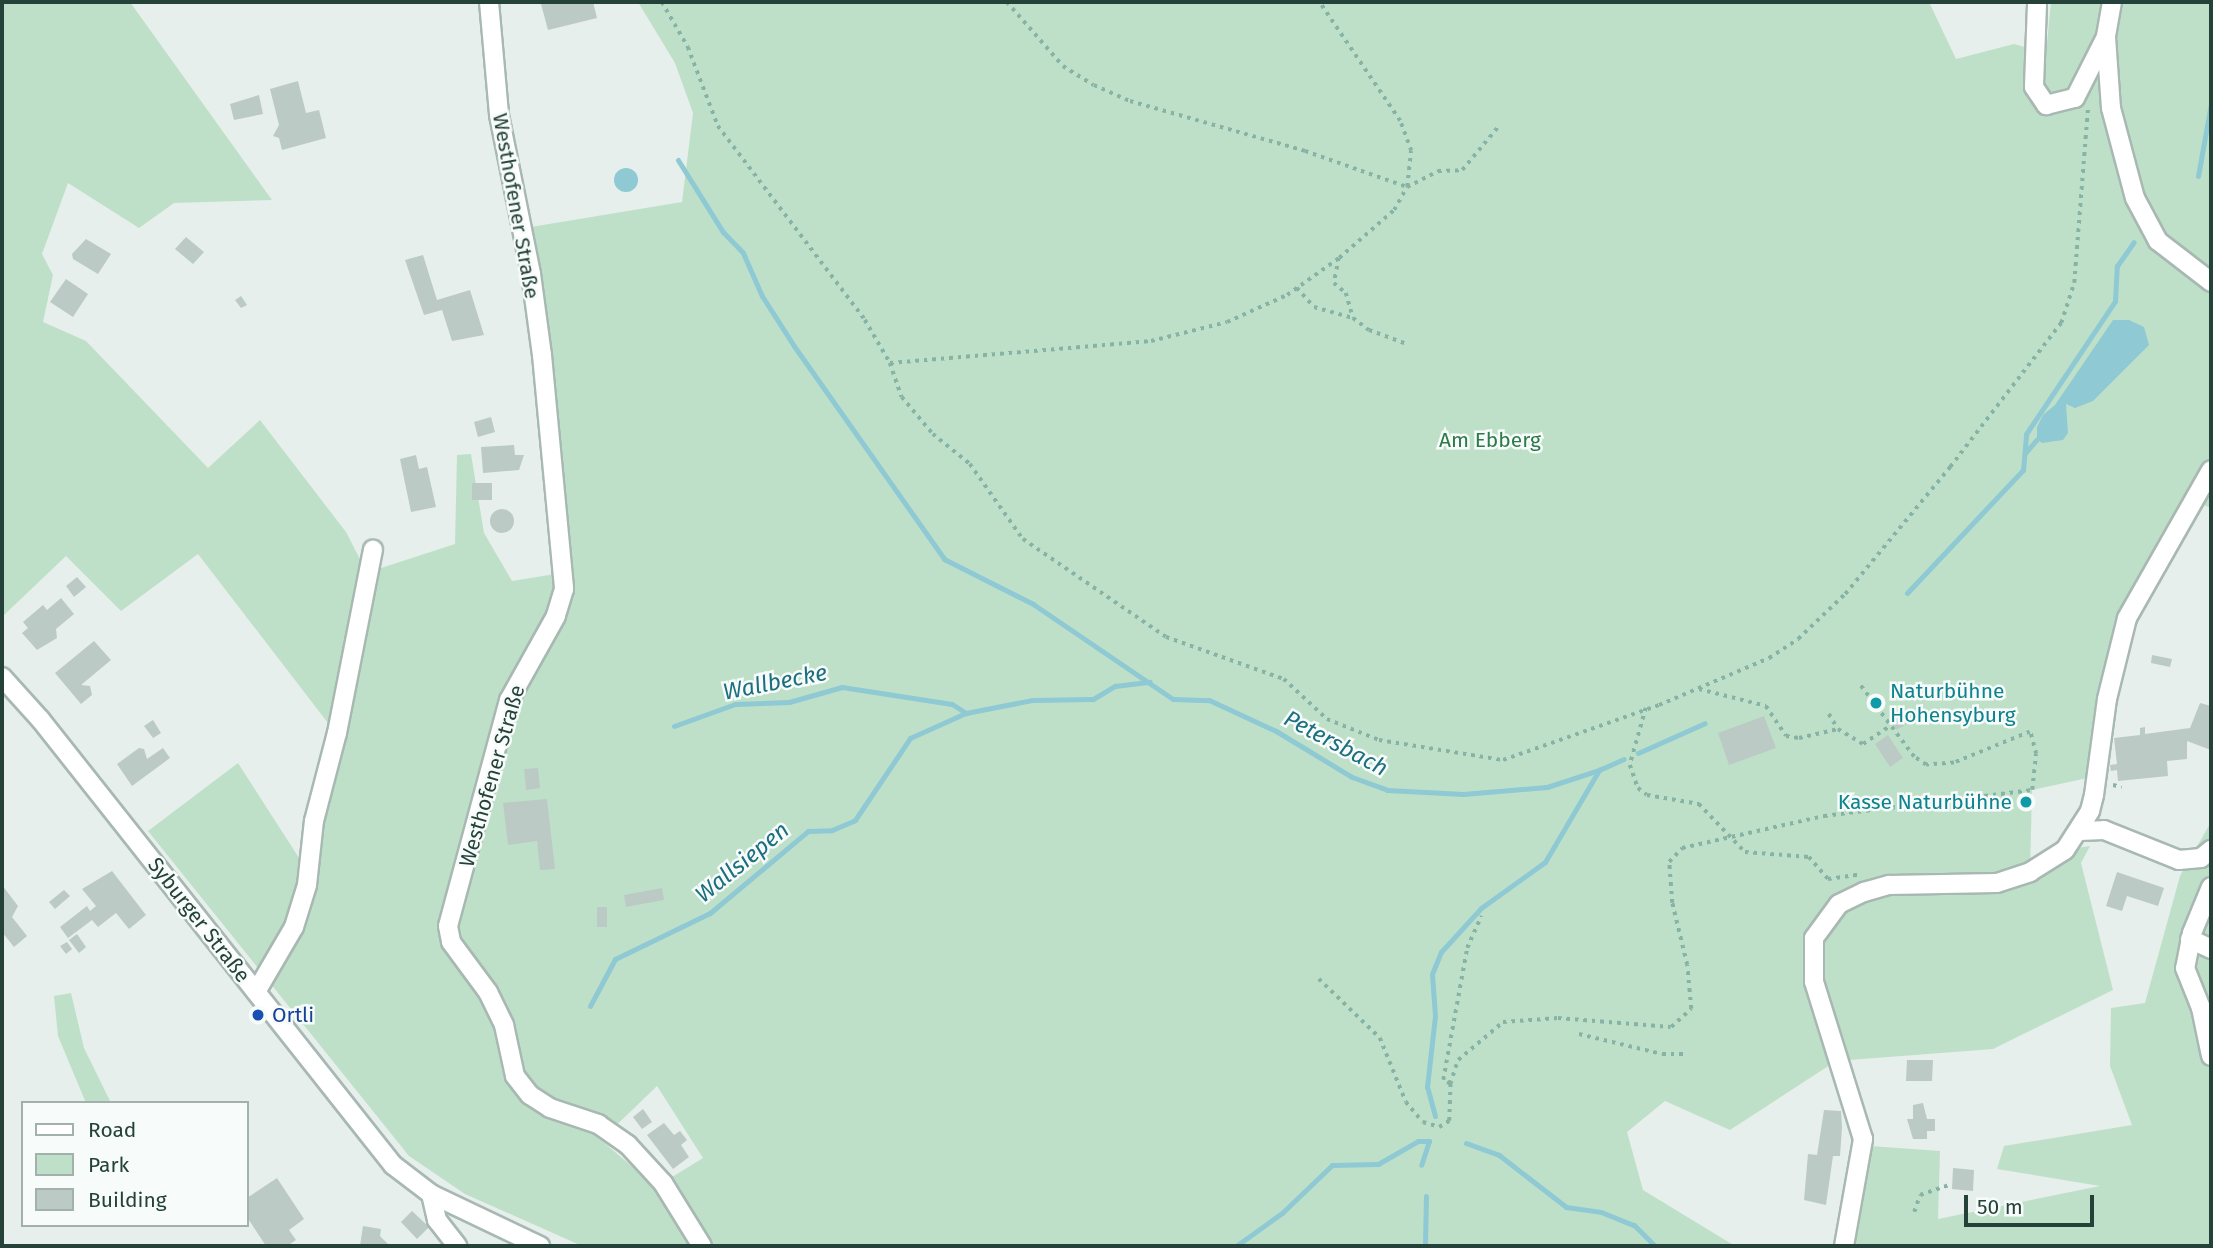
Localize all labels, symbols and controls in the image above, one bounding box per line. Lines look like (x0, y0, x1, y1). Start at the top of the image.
street label: Westhofener Straße (487, 111, 545, 301)
park label: Am Ebberg (1439, 427, 1541, 453)
water label: Wallbecke (721, 658, 829, 706)
place label: Naturbühne Hohensyburg (1890, 678, 2016, 728)
street label: Westhofener Straße (454, 682, 530, 870)
marker: Naturbühne Hohensyburg (1868, 695, 1884, 711)
water label: Petersbach (1279, 704, 1393, 782)
place label: Kasse Naturbühne (1838, 789, 2012, 815)
marker: Kasse Naturbühne (2018, 794, 2034, 810)
water label: Wallsiepen (690, 816, 794, 908)
street label: Syburger Straße (142, 853, 256, 987)
place label: Ortli (272, 1002, 314, 1028)
marker: Ortli (250, 1007, 266, 1023)
legend (21, 1101, 248, 1227)
text: Road (88, 1117, 136, 1143)
text: Park (88, 1152, 129, 1178)
scale bar (1968, 1182, 2098, 1226)
text: Building (88, 1187, 167, 1213)
text: 50 m (1977, 1194, 2023, 1220)

